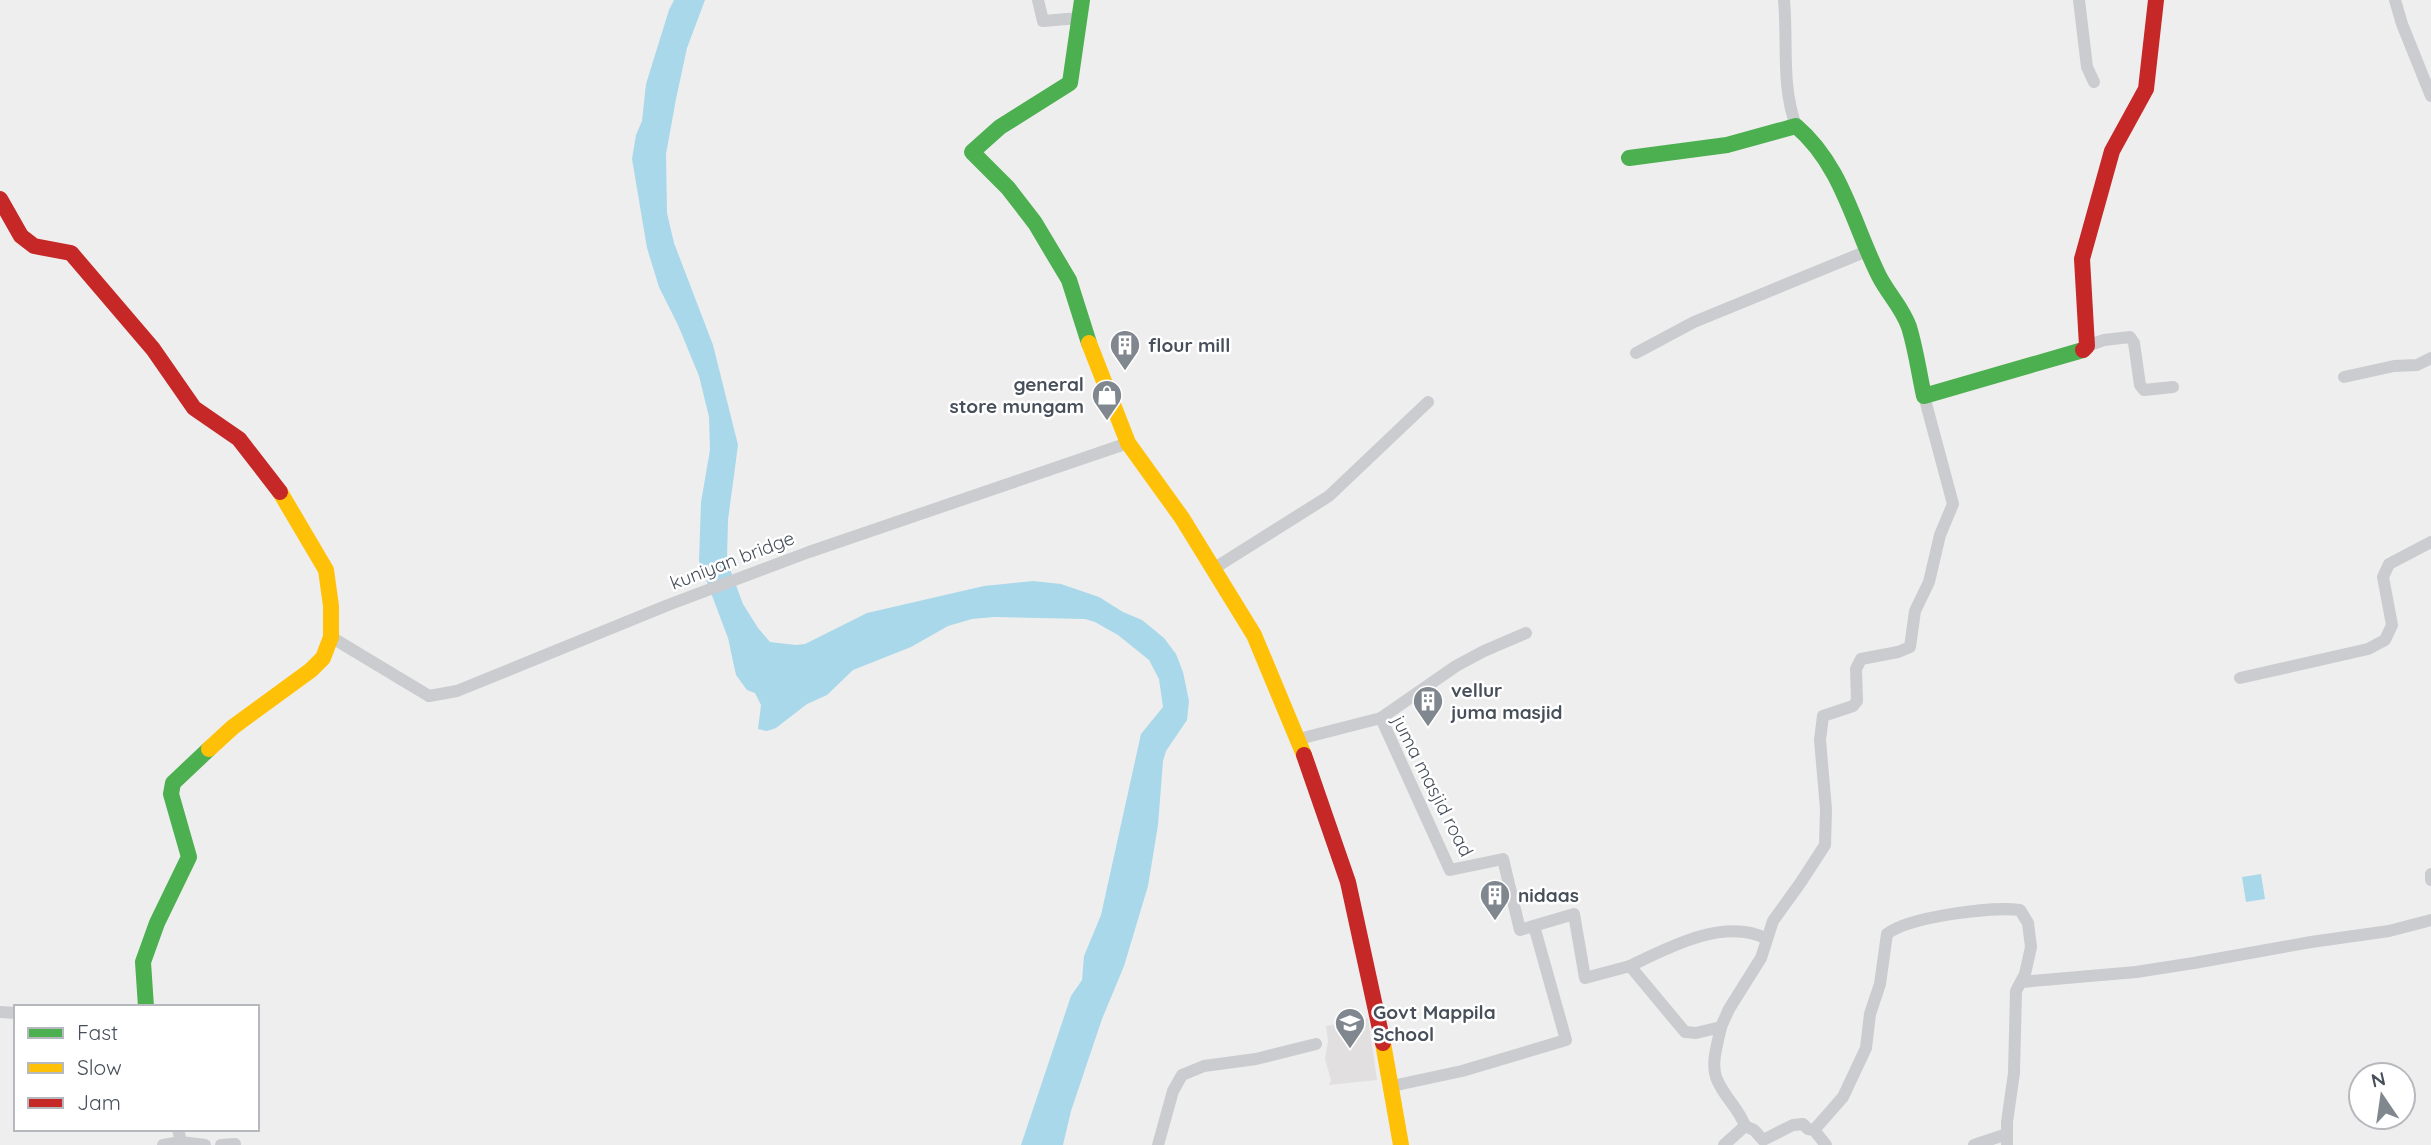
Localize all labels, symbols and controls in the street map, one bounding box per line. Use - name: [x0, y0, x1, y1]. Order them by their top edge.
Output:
- building icon: flour mill: [1108, 328, 1142, 372]
- place label: flour mill: [1148, 333, 1230, 357]
- place label: general store mungam: [949, 372, 1084, 418]
- shop icon: general store mungam: [1090, 378, 1124, 422]
- street label: kuniyan bridge: [667, 525, 797, 595]
- place label: vellur juma masjid: [1450, 678, 1562, 724]
- building icon: vellur juma masjid: [1411, 684, 1445, 728]
- street label: juma masjid road: [1387, 711, 1479, 861]
- building icon: nidaas: [1478, 878, 1512, 922]
- place label: nidaas: [1518, 883, 1579, 907]
- place label: Govt Mappila School: [1373, 1000, 1496, 1046]
- legend: [14, 1005, 259, 1131]
- school or university icon: Govt Mappila School: [1333, 1006, 1367, 1050]
- text: Fast: [77, 1019, 118, 1045]
- text: Slow: [77, 1054, 122, 1080]
- north arrow: [2347, 1061, 2417, 1131]
- text: N: [2369, 1066, 2388, 1093]
- text: Jam: [77, 1089, 121, 1115]

